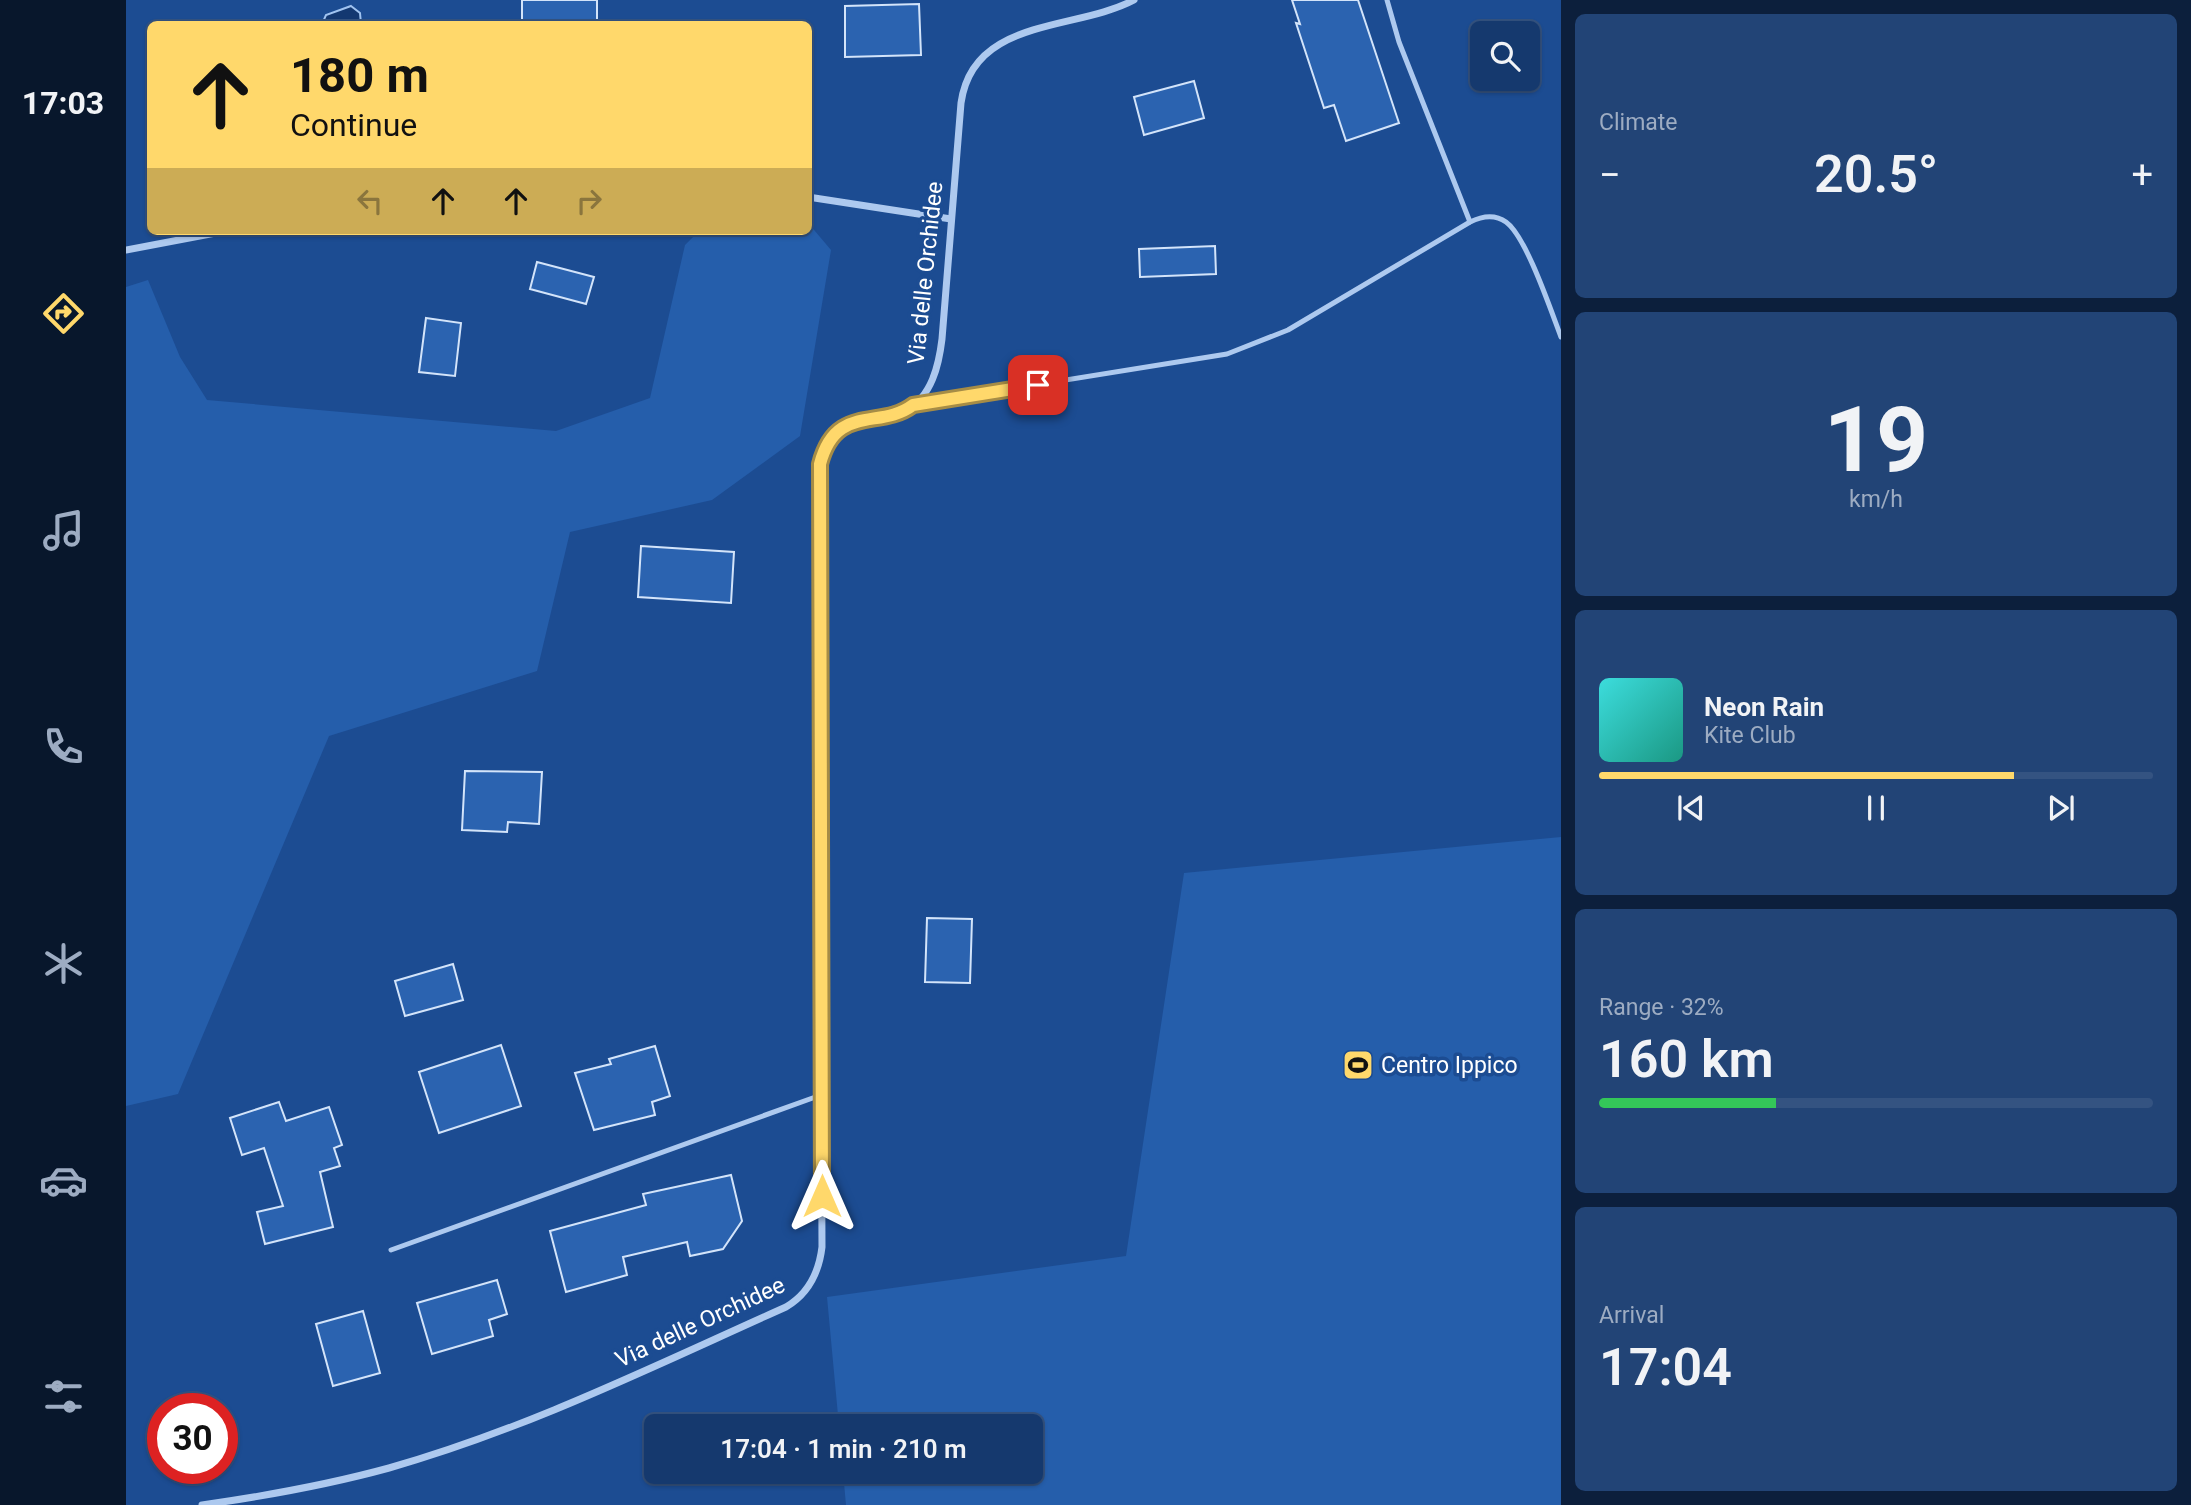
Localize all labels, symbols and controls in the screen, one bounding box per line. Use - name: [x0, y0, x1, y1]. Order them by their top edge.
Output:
- map controls: [1470, 21, 1540, 91]
- button: search: [1470, 21, 1540, 91]
- text: 180 m: [290, 47, 429, 104]
- icon: ahead: [175, 49, 266, 140]
- text: 17:03: [22, 84, 104, 122]
- text: Continue: [290, 106, 417, 144]
- text: Climate: [1599, 109, 1678, 136]
- text: 20.5°: [1814, 144, 1938, 205]
- text: −: [1599, 153, 1621, 197]
- text: +: [2131, 153, 2153, 197]
- street label: Via delle Orchidee: [902, 180, 949, 366]
- icon: left: [351, 182, 389, 220]
- icon: ahead: [424, 182, 462, 220]
- icon: ahead: [497, 182, 535, 220]
- icon: right: [570, 182, 608, 220]
- icon: directions: [39, 289, 88, 338]
- pin: [1008, 355, 1068, 415]
- icon: arrive: [1019, 366, 1057, 404]
- text: 19: [1824, 387, 1928, 493]
- text: km/h: [1849, 486, 1903, 513]
- icon: music: [39, 506, 88, 555]
- text: Neon Rain: [1704, 692, 1824, 722]
- icon: phone: [39, 722, 88, 771]
- text: Kite Club: [1704, 722, 1796, 749]
- icon: previous: [1672, 789, 1710, 827]
- icon: pause: [1857, 789, 1895, 827]
- icon: next: [2042, 789, 2080, 827]
- icon: climate: [39, 939, 88, 988]
- text: Range · 32%: [1599, 994, 1724, 1021]
- text: 160 km: [1599, 1029, 1774, 1090]
- sports icon: Centro Ippico: [1341, 1048, 1375, 1082]
- place label: Centro Ippico: [1381, 1052, 1518, 1079]
- icon: car: [39, 1156, 88, 1205]
- position arrow: [785, 1159, 859, 1233]
- street label: Via delle Orchidee: [611, 1271, 789, 1374]
- text: Arrival: [1599, 1302, 1664, 1329]
- text: 17:04: [1599, 1337, 1732, 1398]
- icon: filters: [39, 1372, 88, 1421]
- speed limit sign: 30: [147, 1393, 238, 1484]
- text: 17:04 · 1 min · 210 m: [720, 1434, 967, 1464]

